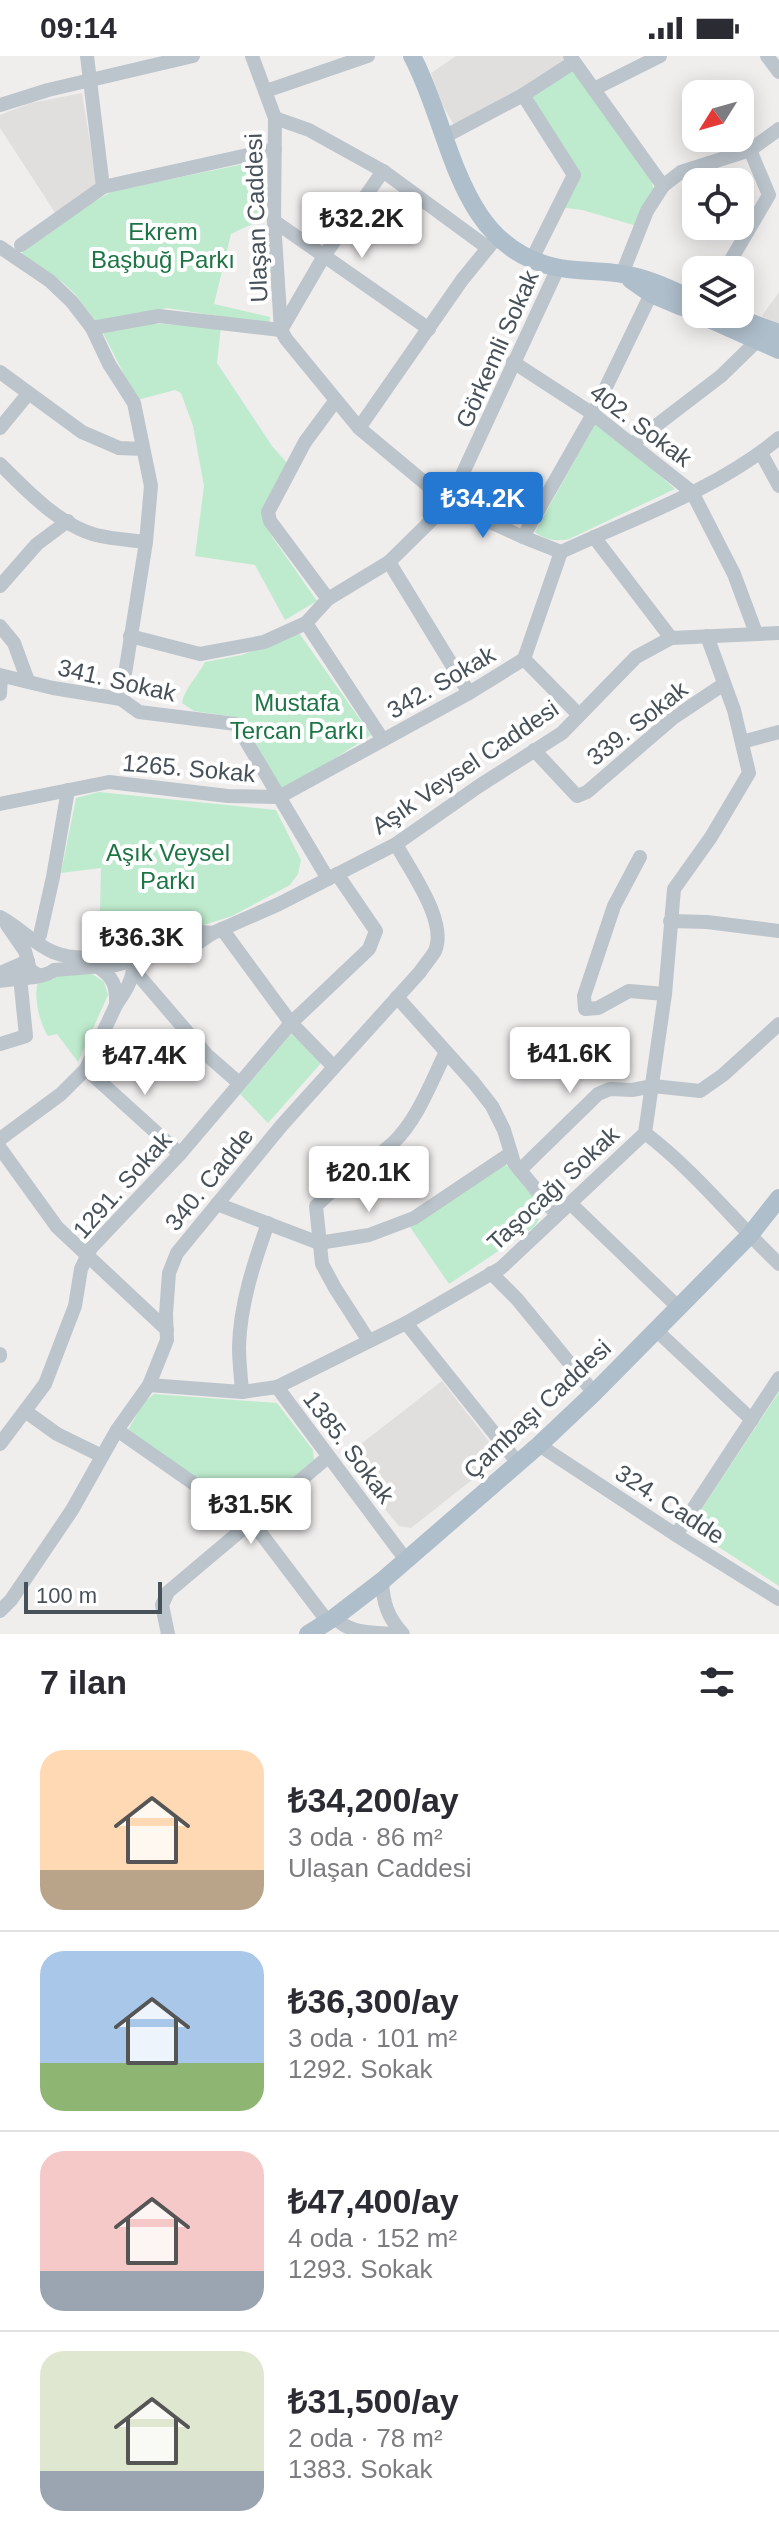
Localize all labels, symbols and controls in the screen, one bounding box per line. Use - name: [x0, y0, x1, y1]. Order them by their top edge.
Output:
- text: 09:14: [40, 11, 117, 44]
- north arrow: [682, 80, 754, 152]
- map controls: [682, 80, 754, 328]
- street label: Ulaşan Caddesi: [240, 133, 272, 303]
- button: locate: [682, 168, 754, 240]
- pin: ₺32.2K: [297, 192, 427, 260]
- text: ₺32.2K: [320, 203, 404, 233]
- park label: Ekrem Başbuğ Parkı: [91, 218, 235, 273]
- button: layers: [682, 256, 754, 328]
- street label: Görkemli Sokak: [450, 265, 544, 432]
- street label: 402. Sokak: [585, 378, 698, 473]
- pin: ₺34.2K: [418, 472, 548, 540]
- text: ₺34.2K: [441, 483, 525, 513]
- street label: 342. Sokak: [382, 640, 501, 724]
- street label: 341. Sokak: [55, 653, 180, 707]
- street label: 339. Sokak: [581, 675, 693, 771]
- park label: Mustafa Tercan Parkı: [230, 689, 364, 744]
- street label: Aşık Veysel Caddesi: [367, 695, 563, 839]
- street label: 1265. Sokak: [121, 749, 258, 787]
- park label: Aşık Veysel Parkı: [106, 839, 230, 894]
- pin: ₺36.3K: [77, 911, 207, 979]
- text: ₺36.3K: [100, 922, 184, 952]
- pin: ₺41.6K: [505, 1027, 635, 1095]
- pin: ₺47.4K: [80, 1029, 210, 1097]
- text: ₺41.6K: [528, 1038, 612, 1068]
- text: ₺47.4K: [103, 1040, 187, 1070]
- street label: Taşocağı Sokak: [482, 1120, 625, 1256]
- street label: 340. Cadde: [159, 1122, 259, 1236]
- street label: 1291. Sokak: [67, 1126, 177, 1244]
- pin: ₺20.1K: [304, 1146, 434, 1214]
- text: ₺20.1K: [327, 1157, 411, 1187]
- street label: Çambaşı Caddesi: [458, 1334, 616, 1484]
- street label: 1385. Sokak: [298, 1386, 401, 1509]
- street label: 324. Cadde: [611, 1459, 729, 1549]
- pin: ₺31.5K: [186, 1478, 316, 1546]
- text: ₺31.5K: [209, 1489, 293, 1519]
- scale bar: [24, 1578, 162, 1614]
- text: 100 m: [36, 1583, 97, 1608]
- icon: filters: [695, 1660, 739, 1704]
- text: 7 ilan: [40, 1663, 127, 1701]
- text: ₺34,200/ay: [288, 1781, 459, 1819]
- icon: home: [104, 1782, 200, 1878]
- text: 3 oda · 86 m²: [288, 1822, 443, 1852]
- text: Ulaşan Caddesi: [288, 1853, 472, 1883]
- text: ₺36,300/ay: [288, 1982, 459, 2020]
- icon: home: [104, 1983, 200, 2079]
- text: 3 oda · 101 m²: [288, 2023, 457, 2053]
- text: 1292. Sokak: [288, 2054, 433, 2084]
- text: ₺47,400/ay: [288, 2182, 459, 2220]
- icon: home: [104, 2183, 200, 2279]
- text: 4 oda · 152 m²: [288, 2223, 457, 2253]
- text: 1293. Sokak: [288, 2254, 433, 2284]
- text: ₺31,500/ay: [288, 2382, 459, 2420]
- icon: home: [104, 2383, 200, 2479]
- text: 2 oda · 78 m²: [288, 2423, 443, 2453]
- text: 1383. Sokak: [288, 2454, 433, 2484]

